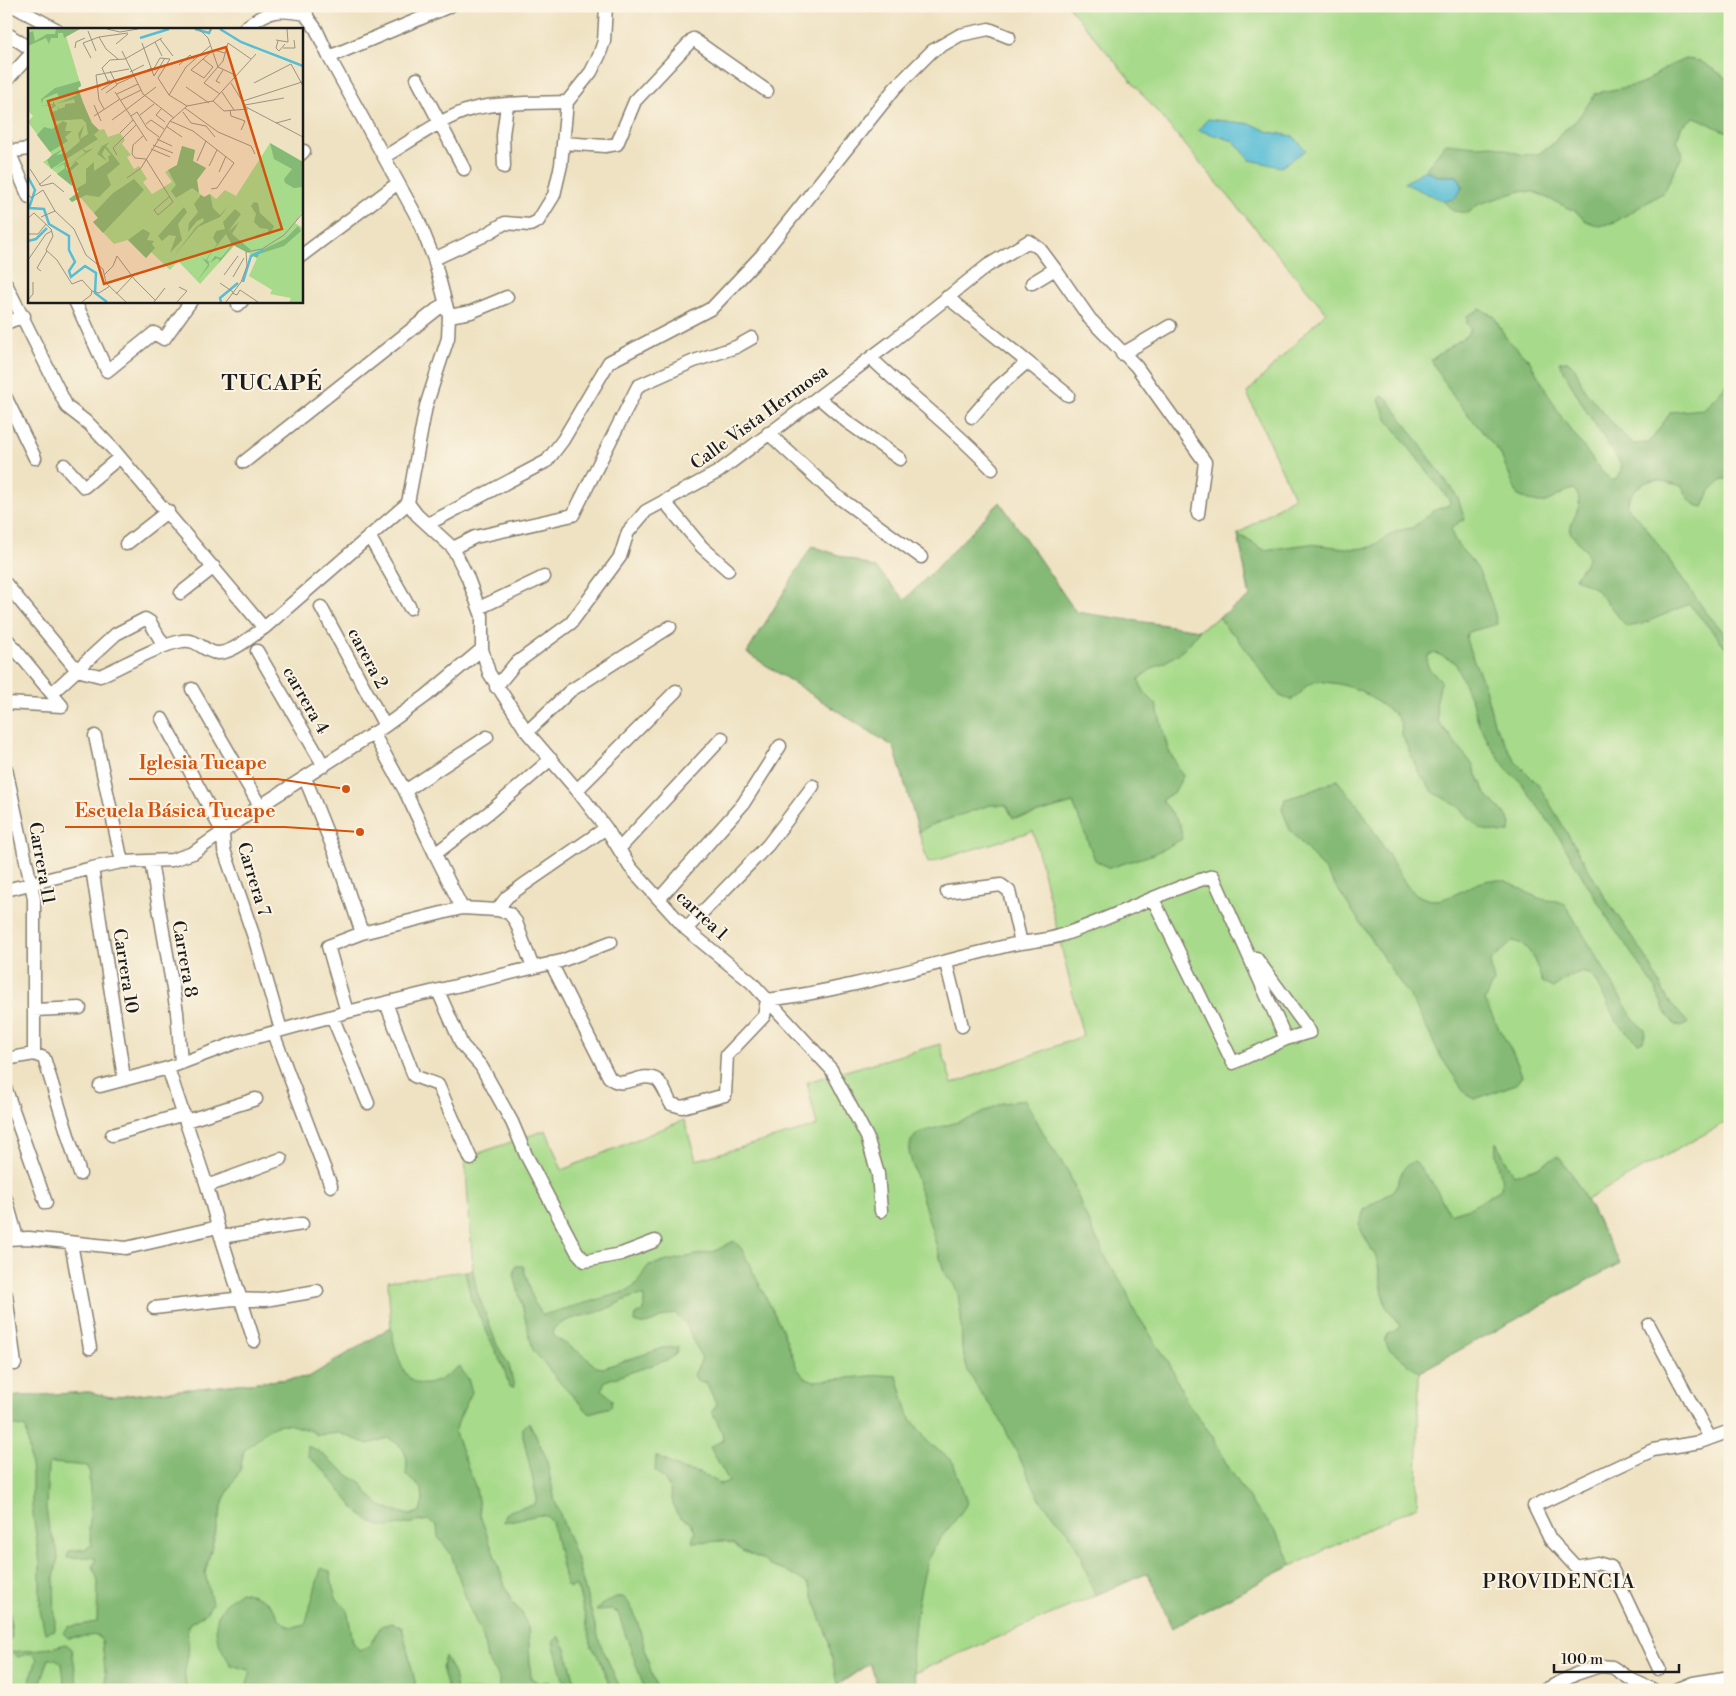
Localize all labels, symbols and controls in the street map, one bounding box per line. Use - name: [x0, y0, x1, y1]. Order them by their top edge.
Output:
- inset map: [28, 28, 302, 302]
- street label: Calle Vista Hermosa: [686, 359, 833, 475]
- district label: TUCAPÉ: [221, 368, 323, 397]
- street label: carera 2: [342, 624, 393, 693]
- street label: carrera 4: [277, 662, 334, 738]
- callout: Iglesia Tucape: [129, 745, 277, 779]
- text: Iglesia Tucape: [139, 751, 267, 775]
- callout: Escuela Básica Tucape: [65, 793, 285, 827]
- text: Escuela Básica Tucape: [75, 799, 275, 823]
- street label: Carrera 11: [23, 820, 60, 906]
- street label: Carrera 7: [231, 839, 276, 919]
- street label: carrea 1: [671, 885, 733, 946]
- street label: Carrera 8: [166, 919, 203, 999]
- street label: Carrera 10: [107, 927, 144, 1015]
- district label: PROVIDENCIA: [1482, 1570, 1636, 1595]
- scale bar: [1554, 1641, 1678, 1673]
- text: 100 m: [1561, 1650, 1603, 1669]

